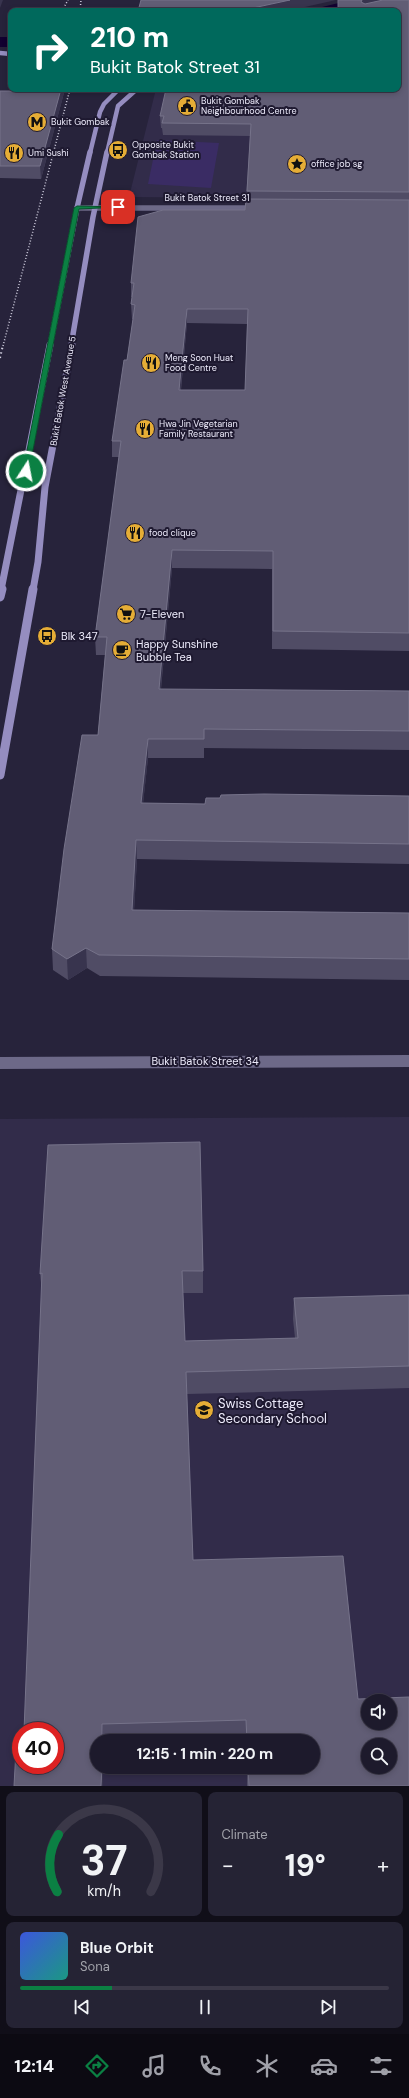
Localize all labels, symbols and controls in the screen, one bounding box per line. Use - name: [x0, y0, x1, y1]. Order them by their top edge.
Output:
- text: 210 m: [90, 19, 169, 56]
- icon: right: [24, 24, 76, 76]
- text: Bukit Batok Street 31: [90, 55, 260, 79]
- public building icon: Bukit Gombak Neighbourhood Centre: [176, 95, 198, 117]
- place label: Bukit Gombak Neighbourhood Centre: [201, 95, 297, 117]
- metro station icon: Bukit Gombak: [26, 111, 48, 133]
- place label: Bukit Gombak: [51, 116, 110, 128]
- bus stop icon: Opposite Bukit Gombak Station: [107, 139, 129, 161]
- place label: Opposite Bukit Gombak Station: [132, 139, 199, 161]
- restaurant icon: Umi Sushi: [3, 142, 25, 164]
- place label: Umi Sushi: [28, 147, 69, 159]
- place icon: office job sg: [286, 153, 308, 175]
- place label: office job sg: [311, 158, 362, 170]
- pin: [101, 190, 135, 224]
- street label: Bukit Batok Street 31: [165, 192, 250, 204]
- icon: arrive: [107, 196, 129, 218]
- street label: Bukit Batok West Avenue 5: [47, 335, 79, 447]
- restaurant icon: Meng Soon Huat Food Centre: [140, 352, 162, 374]
- place label: Meng Soon Huat Food Centre: [165, 352, 234, 374]
- restaurant icon: Hwa Jin Vegetarian Family Restaurant: [134, 418, 156, 440]
- place label: Hwa Jin Vegetarian Family Restaurant: [159, 418, 238, 440]
- position arrow: [5, 450, 47, 492]
- restaurant icon: food clique: [124, 522, 146, 544]
- place label: food clique: [149, 527, 196, 539]
- supermarket icon: 7-Eleven: [115, 603, 137, 625]
- place label: 7-Eleven: [140, 607, 184, 621]
- bus stop icon: Blk 347: [36, 625, 58, 647]
- place label: Blk 347: [61, 629, 98, 643]
- place label: Happy Sunshine Bubble Tea: [136, 637, 218, 664]
- cafe icon: Happy Sunshine Bubble Tea: [111, 639, 133, 661]
- street label: Bukit Batok Street 34: [151, 1054, 259, 1068]
- place label: Swiss Cottage Secondary School: [218, 1395, 327, 1427]
- school or university icon: Swiss Cottage Secondary School: [193, 1399, 215, 1421]
- map controls: [361, 1694, 397, 1774]
- button: sound: [361, 1694, 397, 1730]
- speed limit sign: 40: [12, 1722, 64, 1774]
- button: search: [361, 1738, 397, 1774]
- text: 12:15 · 1 min · 220 m: [137, 1744, 273, 1764]
- text: Climate: [222, 1826, 268, 1843]
- text: 37: [80, 1834, 127, 1888]
- text: 19°: [285, 1846, 326, 1885]
- text: −: [222, 1851, 234, 1880]
- text: +: [377, 1851, 389, 1880]
- text: km/h: [87, 1882, 121, 1900]
- text: Blue Orbit: [80, 1938, 154, 1958]
- text: Sona: [80, 1958, 110, 1975]
- icon: previous: [71, 1996, 93, 2018]
- icon: pause: [194, 1996, 216, 2018]
- icon: next: [317, 1996, 339, 2018]
- icon: directions: [83, 2052, 111, 2080]
- icon: music: [140, 2052, 168, 2080]
- icon: phone: [196, 2052, 224, 2080]
- icon: climate: [253, 2052, 281, 2080]
- icon: car: [310, 2052, 338, 2080]
- icon: filters: [367, 2052, 395, 2080]
- text: 12:14: [14, 2054, 54, 2078]

